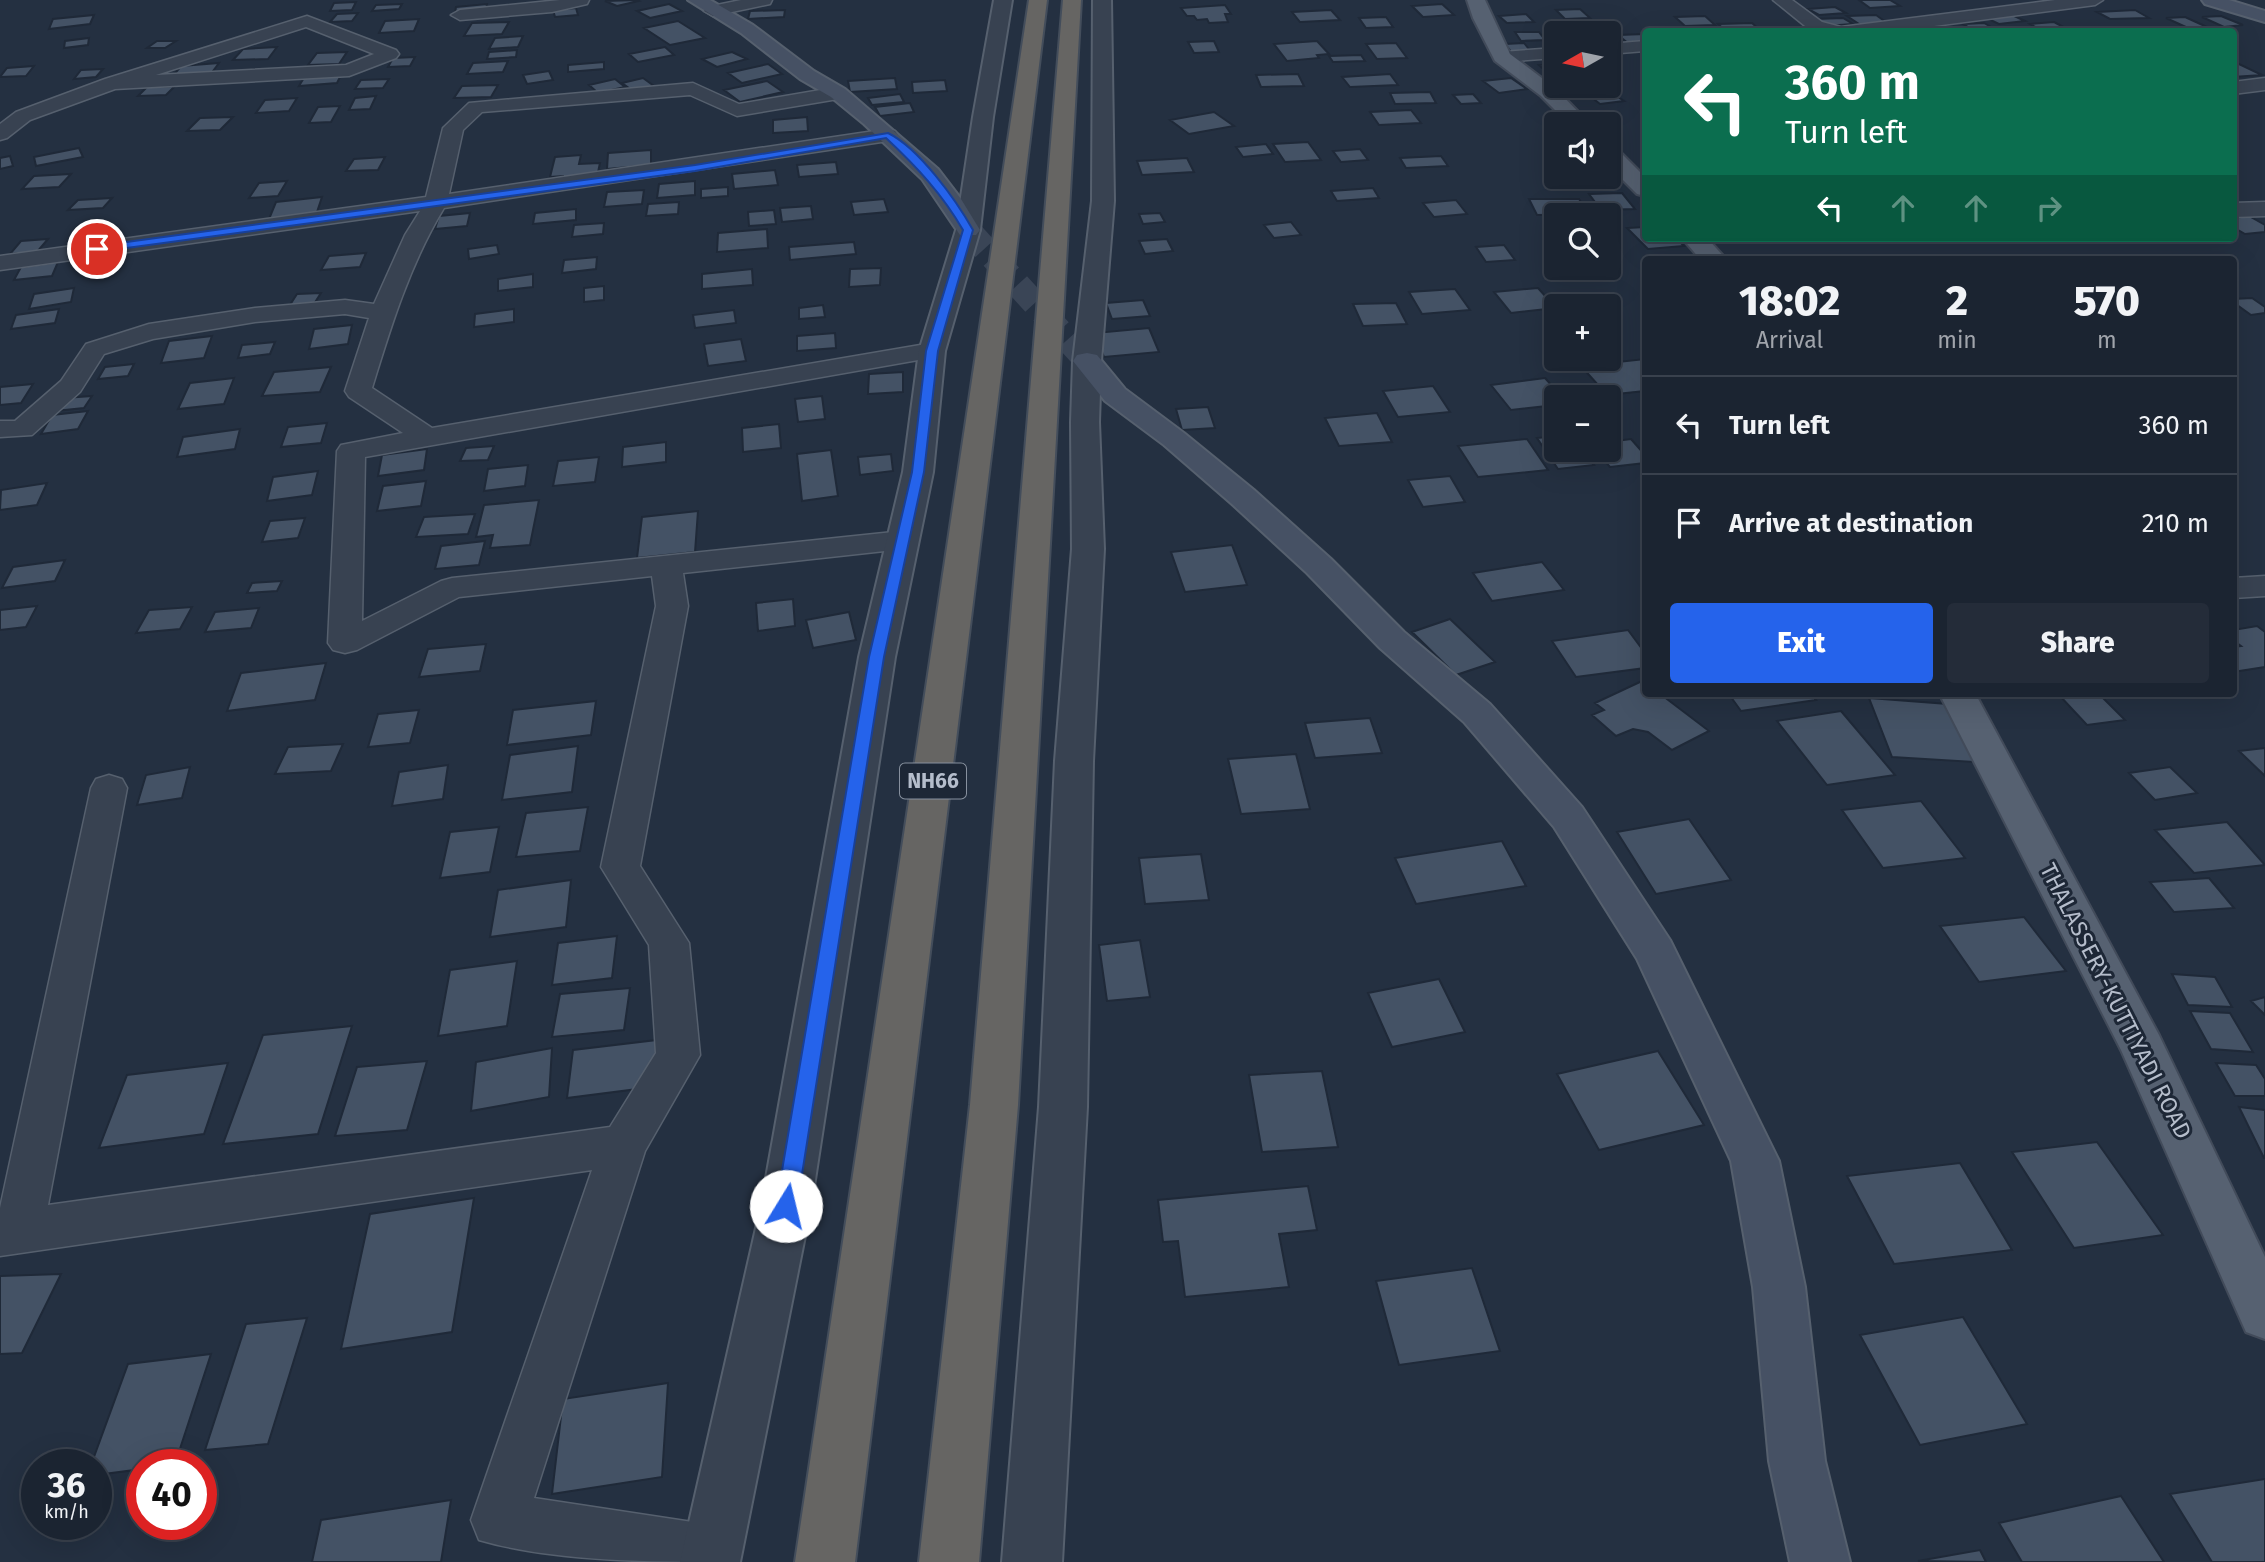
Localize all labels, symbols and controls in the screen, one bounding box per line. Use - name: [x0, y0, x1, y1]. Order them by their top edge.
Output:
- north arrow: [1544, 21, 1620, 98]
- map controls: [1544, 21, 1621, 462]
- text: 360 m: [1785, 53, 1920, 112]
- icon: left: [1670, 56, 1761, 147]
- button: sound: [1544, 112, 1621, 189]
- text: Turn left: [1785, 113, 1907, 151]
- icon: left: [1811, 189, 1849, 227]
- icon: ahead: [1884, 189, 1922, 227]
- icon: ahead: [1957, 189, 1995, 227]
- icon: right: [2030, 189, 2068, 227]
- button: search: [1544, 203, 1621, 280]
- pin: [67, 219, 127, 279]
- icon: arrive: [78, 230, 116, 268]
- text: 18:02: [1739, 276, 1840, 326]
- text: 2: [1946, 276, 1968, 326]
- text: 570: [2074, 276, 2140, 326]
- button: +: [1544, 294, 1621, 371]
- text: Arrival: [1756, 326, 1823, 354]
- text: min: [1937, 326, 1977, 354]
- text: m: [2097, 326, 2117, 354]
- button: −: [1544, 385, 1621, 462]
- icon: left: [1670, 406, 1708, 444]
- text: Turn left: [1729, 410, 1830, 441]
- text: 360 m: [2138, 410, 2209, 441]
- icon: arrive: [1670, 504, 1708, 542]
- text: Arrive at destination: [1729, 508, 1973, 539]
- text: 210 m: [2142, 508, 2209, 539]
- button: Exit: [1670, 603, 1933, 683]
- button: Share: [1947, 603, 2209, 683]
- road number: NH66: [900, 764, 966, 798]
- street label: THALASSERY-KUTTIYADI ROAD: [2034, 859, 2198, 1143]
- position arrow: [749, 1169, 823, 1243]
- speed limit sign: 40: [126, 1449, 217, 1540]
- text: 36: [48, 1464, 85, 1506]
- text: km/h: [44, 1501, 89, 1523]

